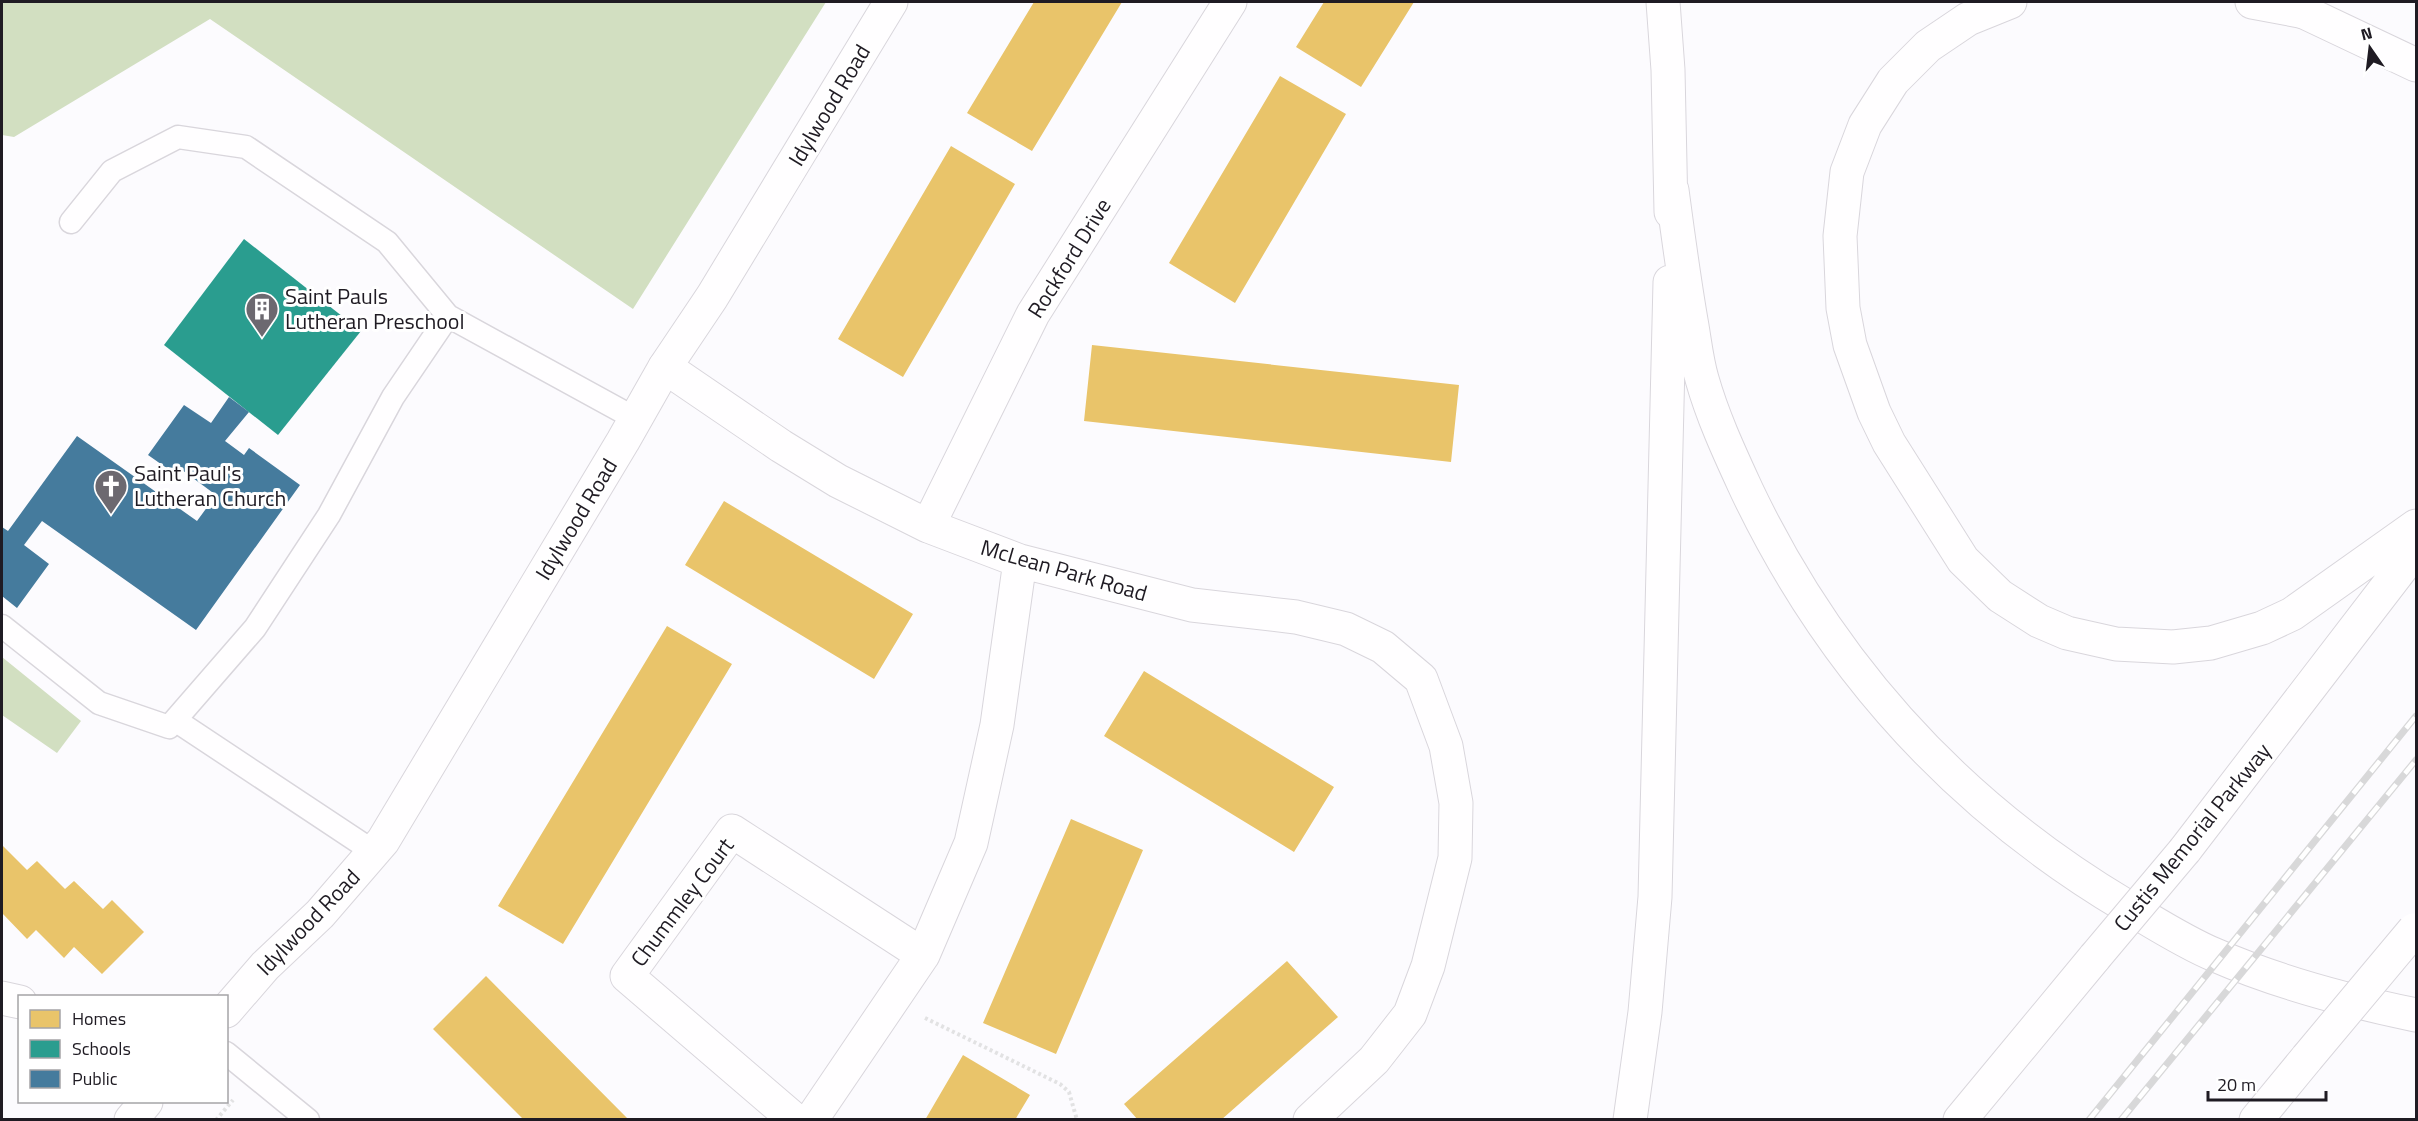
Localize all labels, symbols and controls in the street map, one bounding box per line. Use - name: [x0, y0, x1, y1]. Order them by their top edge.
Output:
- north arrow: [2340, 18, 2400, 78]
- text: N: [2358, 20, 2375, 46]
- street label: Idylwood Road: [779, 38, 879, 172]
- street label: Rockford Drive: [1019, 191, 1119, 325]
- place label: Saint Pauls Lutheran Preschool: [285, 279, 465, 338]
- building icon: Saint Pauls Lutheran Preschool: [244, 291, 280, 338]
- street label: Idylwood Road: [526, 452, 626, 586]
- place label: Saint Paul's Lutheran Church: [134, 456, 286, 515]
- church icon: Saint Paul's Lutheran Church: [93, 468, 129, 515]
- street label: McLean Park Road: [977, 530, 1151, 610]
- street label: Custis Memorial Parkway: [2105, 735, 2279, 939]
- street label: Chummley Court: [622, 830, 742, 974]
- street label: Idylwood Road: [248, 861, 368, 983]
- legend: [18, 995, 228, 1103]
- text: Homes: [72, 1005, 126, 1032]
- text: Schools: [72, 1035, 131, 1062]
- scale bar: [2208, 1064, 2326, 1102]
- text: Public: [72, 1065, 118, 1092]
- text: 20 m: [2217, 1071, 2256, 1098]

